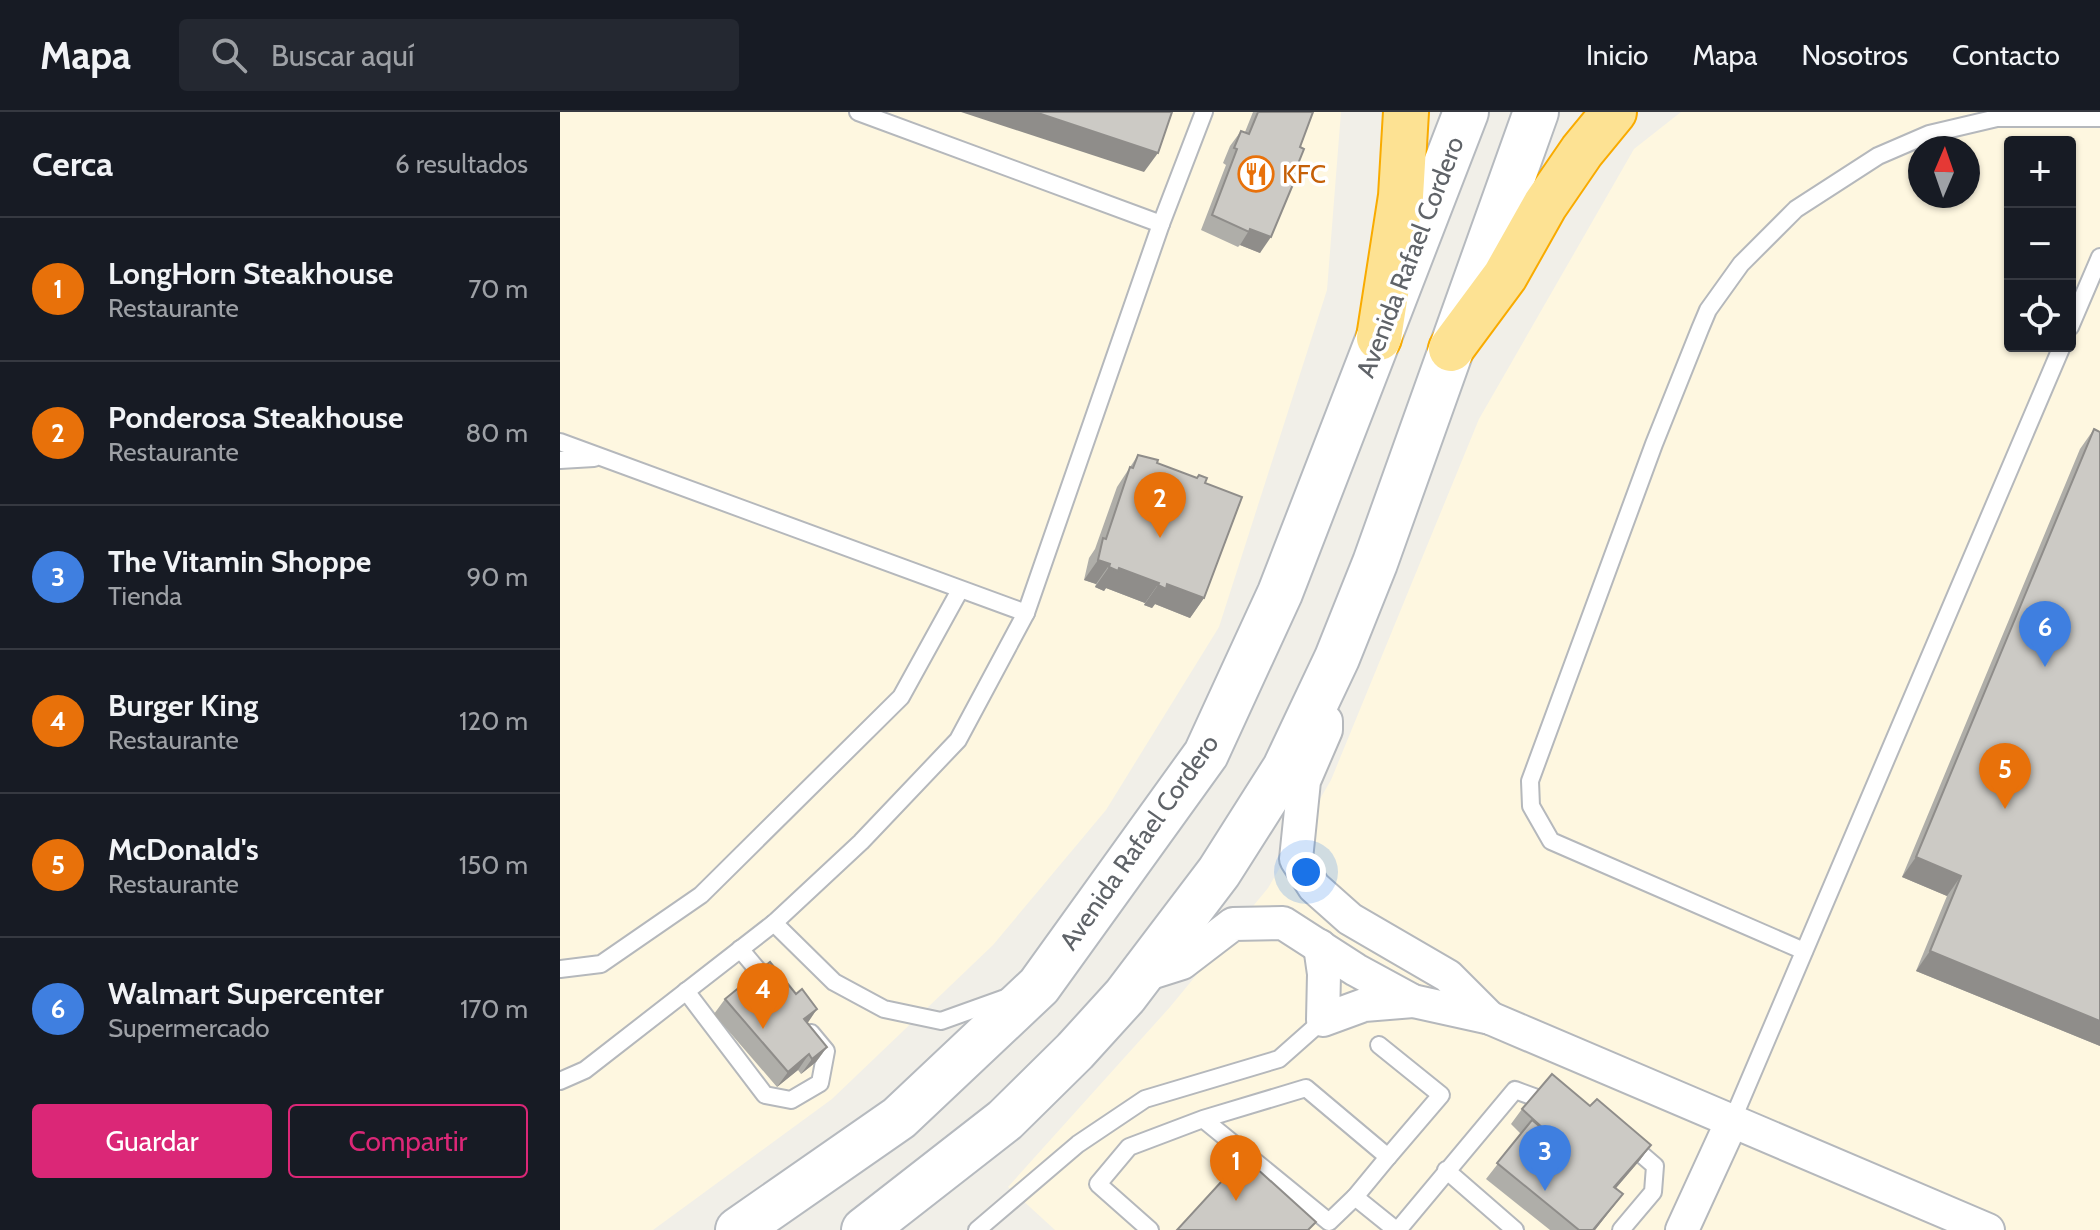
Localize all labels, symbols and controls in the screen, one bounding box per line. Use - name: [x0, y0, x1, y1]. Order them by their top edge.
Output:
- search box: [179, 19, 739, 91]
- text: Mapa: [40, 32, 131, 79]
- icon: search: [207, 33, 251, 77]
- text: Buscar aquí: [271, 37, 414, 74]
- text: Inicio: [1586, 38, 1649, 72]
- text: Mapa: [1693, 38, 1758, 72]
- text: Nosotros: [1802, 38, 1908, 72]
- text: Contacto: [1952, 38, 2060, 72]
- street label: Avenida Rafael Cordero: [1349, 132, 1471, 382]
- north arrow: [1908, 136, 1980, 208]
- map controls: [2004, 136, 2076, 352]
- button: +: [2004, 136, 2076, 208]
- text: Cerca: [32, 143, 113, 185]
- text: 6 resultados: [395, 148, 528, 180]
- restaurant icon: KFC: [1237, 155, 1275, 193]
- place label: KFC: [1282, 158, 1326, 190]
- button: −: [2004, 208, 2076, 280]
- text: LongHorn Steakhouse: [108, 255, 394, 292]
- text: 1: [53, 273, 63, 305]
- text: 70 m: [468, 273, 528, 305]
- button: locate: [2004, 280, 2076, 352]
- text: Restaurante: [108, 292, 239, 324]
- text: Ponderosa Steakhouse: [108, 399, 404, 436]
- text: 2: [51, 417, 65, 449]
- text: 80 m: [465, 417, 528, 449]
- text: Restaurante: [108, 436, 239, 468]
- pin: 2: [1134, 472, 1186, 538]
- text: The Vitamin Shoppe: [108, 543, 371, 580]
- text: 3: [51, 561, 65, 593]
- text: 90 m: [466, 561, 528, 593]
- text: Tienda: [108, 580, 182, 612]
- pin: 6: [2019, 601, 2071, 667]
- text: Burger King: [108, 687, 258, 724]
- text: 4: [50, 705, 66, 737]
- text: 120 m: [459, 705, 528, 737]
- text: Restaurante: [108, 724, 239, 756]
- street label: Avenida Rafael Cordero: [1053, 728, 1225, 956]
- pin: 5: [1979, 743, 2031, 809]
- text: McDonald's: [108, 831, 259, 868]
- text: 5: [51, 849, 65, 881]
- text: 150 m: [459, 849, 528, 881]
- your location: [1286, 852, 1326, 892]
- text: Restaurante: [108, 868, 239, 900]
- pin: 4: [737, 963, 789, 1029]
- text: Walmart Supercenter: [108, 975, 384, 1012]
- text: 6: [51, 993, 65, 1025]
- text: 170 m: [460, 993, 528, 1025]
- text: Supermercado: [108, 1012, 270, 1044]
- button: Guardar: [32, 1104, 272, 1178]
- button: Compartir: [288, 1104, 528, 1178]
- pin: 3: [1519, 1125, 1571, 1191]
- pin: 1: [1210, 1135, 1262, 1201]

